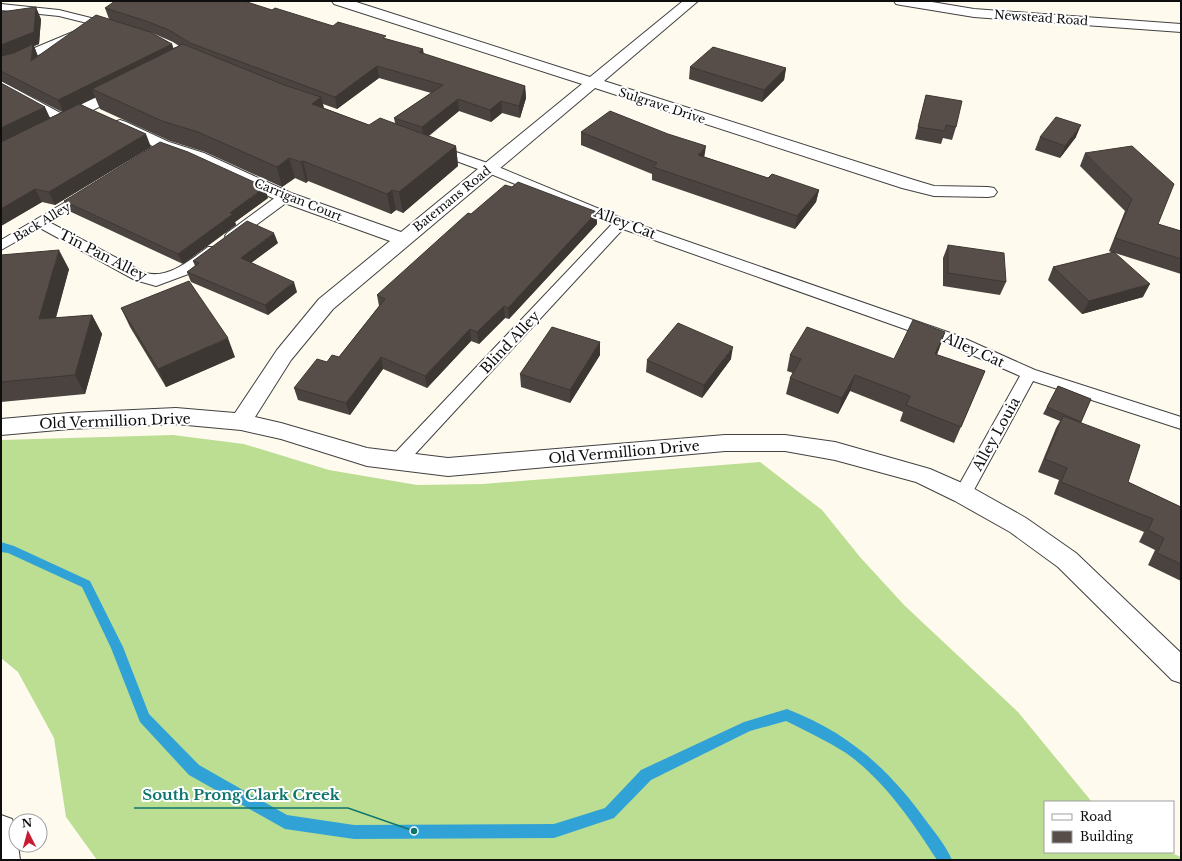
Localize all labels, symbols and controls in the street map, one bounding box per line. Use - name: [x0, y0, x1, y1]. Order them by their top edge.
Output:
- street label: Newstead Road: [993, 7, 1089, 28]
- street label: Sulgrave Drive: [617, 84, 708, 127]
- street label: Batemans Road: [410, 163, 494, 235]
- street label: Carrigan Court: [252, 175, 345, 224]
- street label: Back Alley: [10, 199, 73, 244]
- street label: Alley Cat: [591, 203, 659, 243]
- street label: Tin Pan Alley: [56, 225, 150, 285]
- street label: Blind Alley: [476, 307, 544, 377]
- street label: Alley Cat: [940, 328, 1008, 372]
- street label: Alley Louia: [968, 394, 1024, 475]
- street label: Old Vermillion Drive: [39, 409, 191, 433]
- street label: Old Vermillion Drive: [548, 436, 700, 468]
- callout: South Prong Clark Creek: [134, 781, 348, 808]
- text: South Prong Clark Creek: [142, 785, 341, 804]
- legend: [1044, 801, 1174, 853]
- text: Road: [1080, 809, 1112, 824]
- north arrow: [8, 813, 48, 853]
- text: N: [21, 815, 33, 831]
- text: Building: [1080, 829, 1134, 844]

